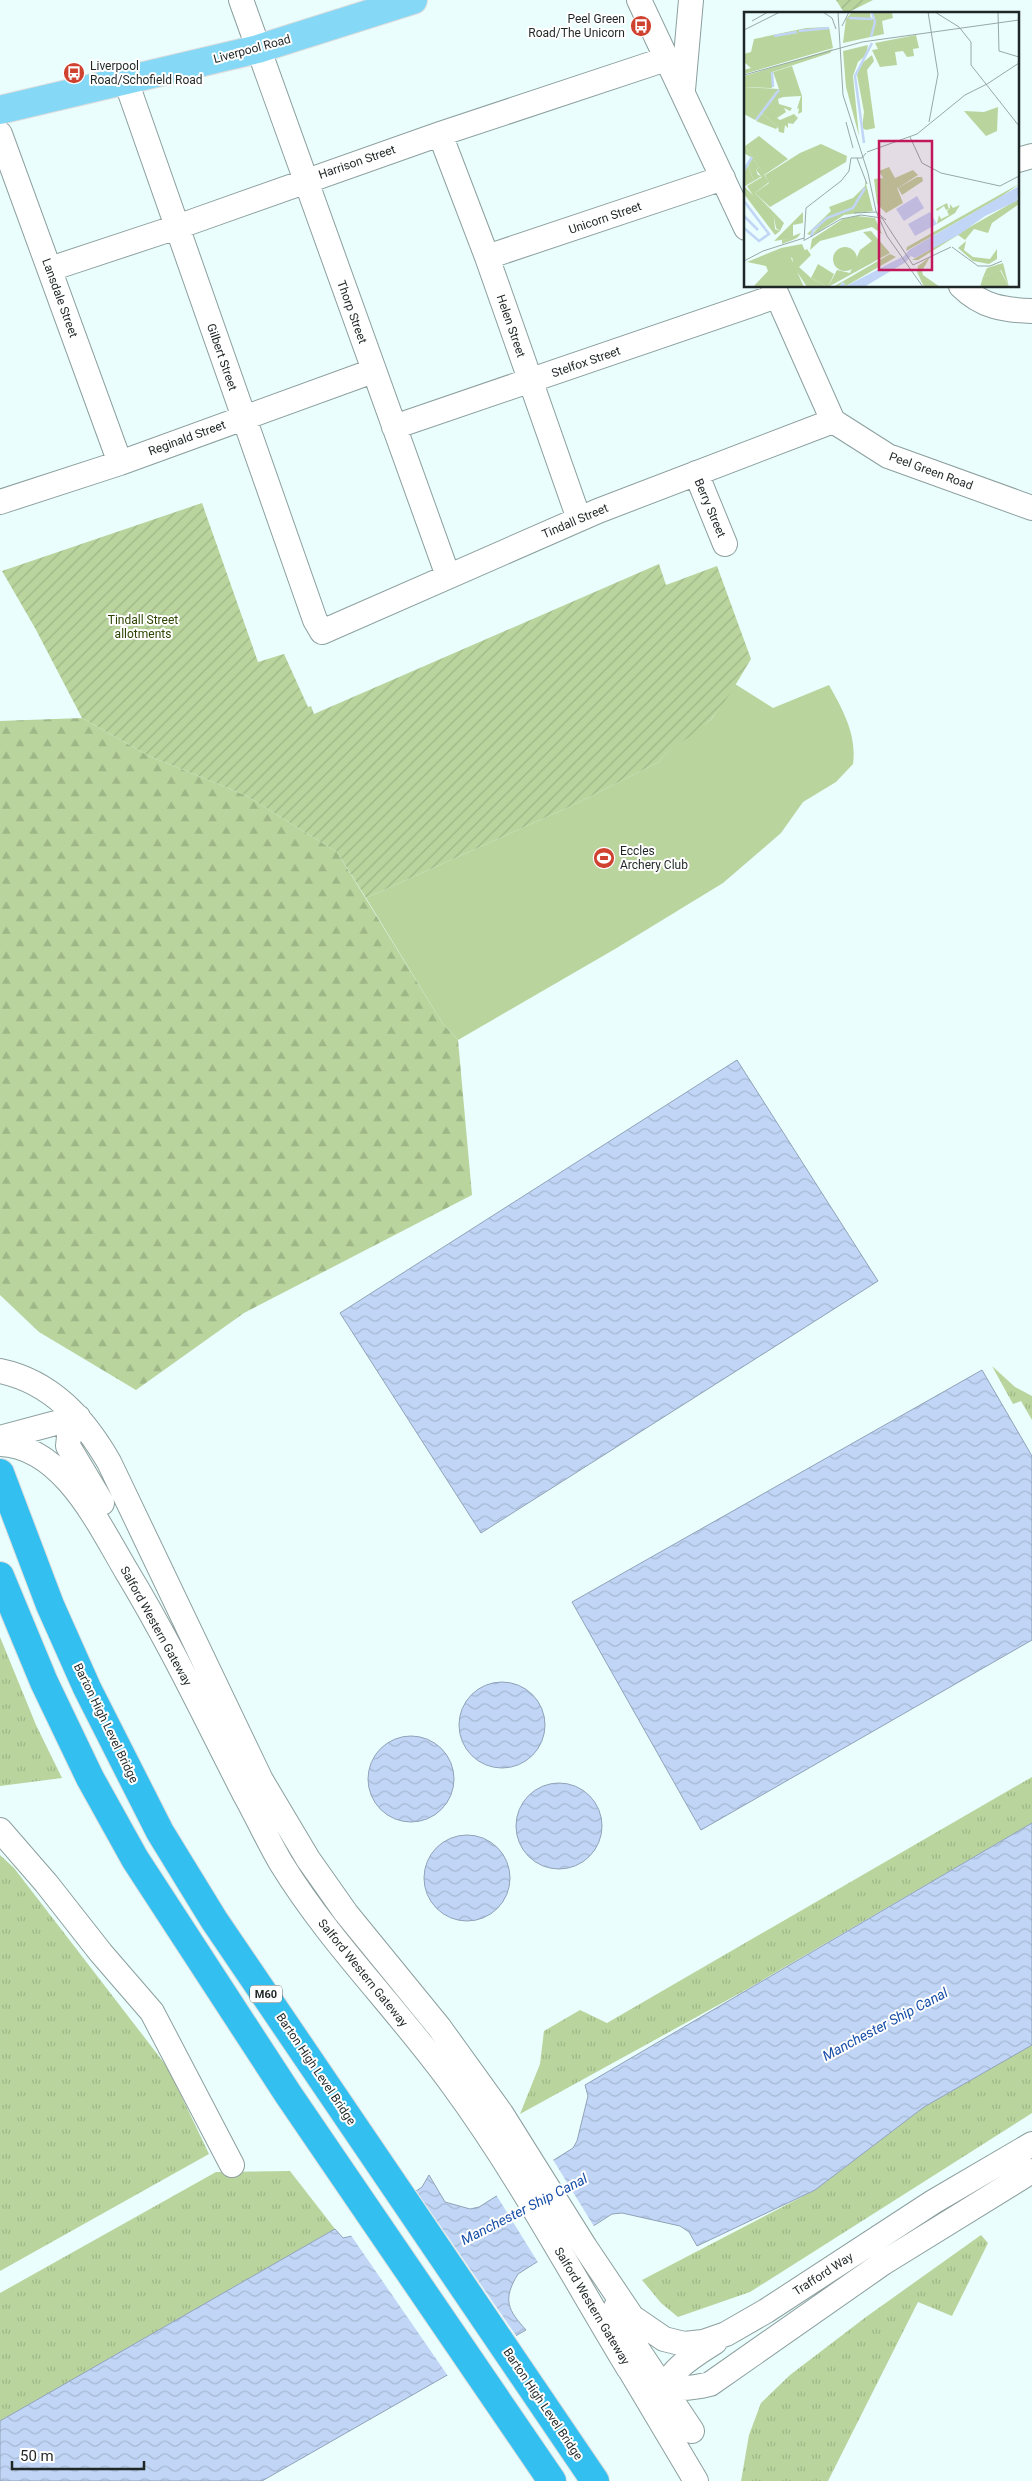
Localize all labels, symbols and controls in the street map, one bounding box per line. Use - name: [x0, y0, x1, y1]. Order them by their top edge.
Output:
- place label: Peel Green Road/The Unicorn: [528, 12, 625, 40]
- inset map: [744, 12, 1020, 288]
- bus stop icon: Peel Green Road/The Unicorn: [629, 14, 653, 38]
- street label: Liverpool Road: [212, 32, 292, 66]
- place label: Liverpool Road/Schofield Road: [90, 59, 203, 87]
- bus stop icon: Liverpool Road/Schofield Road: [62, 61, 86, 85]
- street label: Harrison Street: [317, 142, 397, 182]
- street label: Unicorn Street: [567, 199, 643, 237]
- street label: Lansdale Street: [39, 257, 81, 339]
- street label: Thorp Street: [334, 279, 370, 345]
- street label: Helen Street: [494, 293, 528, 359]
- street label: Gilbert Street: [204, 322, 240, 392]
- street label: Stelfox Street: [550, 344, 622, 380]
- street label: Reginald Street: [147, 418, 227, 458]
- street label: Peel Green Road: [887, 449, 975, 493]
- street label: Berry Street: [691, 477, 729, 540]
- street label: Tindall Street: [540, 501, 610, 541]
- park label: Tindall Street allotments: [108, 613, 178, 641]
- place label: Eccles Archery Club: [620, 844, 688, 872]
- sports icon: Eccles Archery Club: [592, 846, 616, 870]
- street label: Salford Western Gateway: [117, 1564, 195, 1688]
- street label: Barton High Level Bridge: [71, 1661, 141, 1785]
- street label: Salford Western Gateway: [315, 1916, 411, 2030]
- water label: Manchester Ship Canal: [820, 1984, 951, 2064]
- road number: M60: [250, 1986, 282, 2002]
- street label: Barton High Level Bridge: [273, 2011, 359, 2127]
- water label: Manchester Ship Canal: [458, 2170, 590, 2248]
- street label: Salford Western Gateway: [551, 2245, 633, 2367]
- street label: Trafford Way: [790, 2249, 856, 2299]
- street label: Barton High Level Bridge: [500, 2346, 586, 2462]
- scale bar: [12, 2438, 145, 2470]
- text: 50 m: [20, 2447, 54, 2465]

